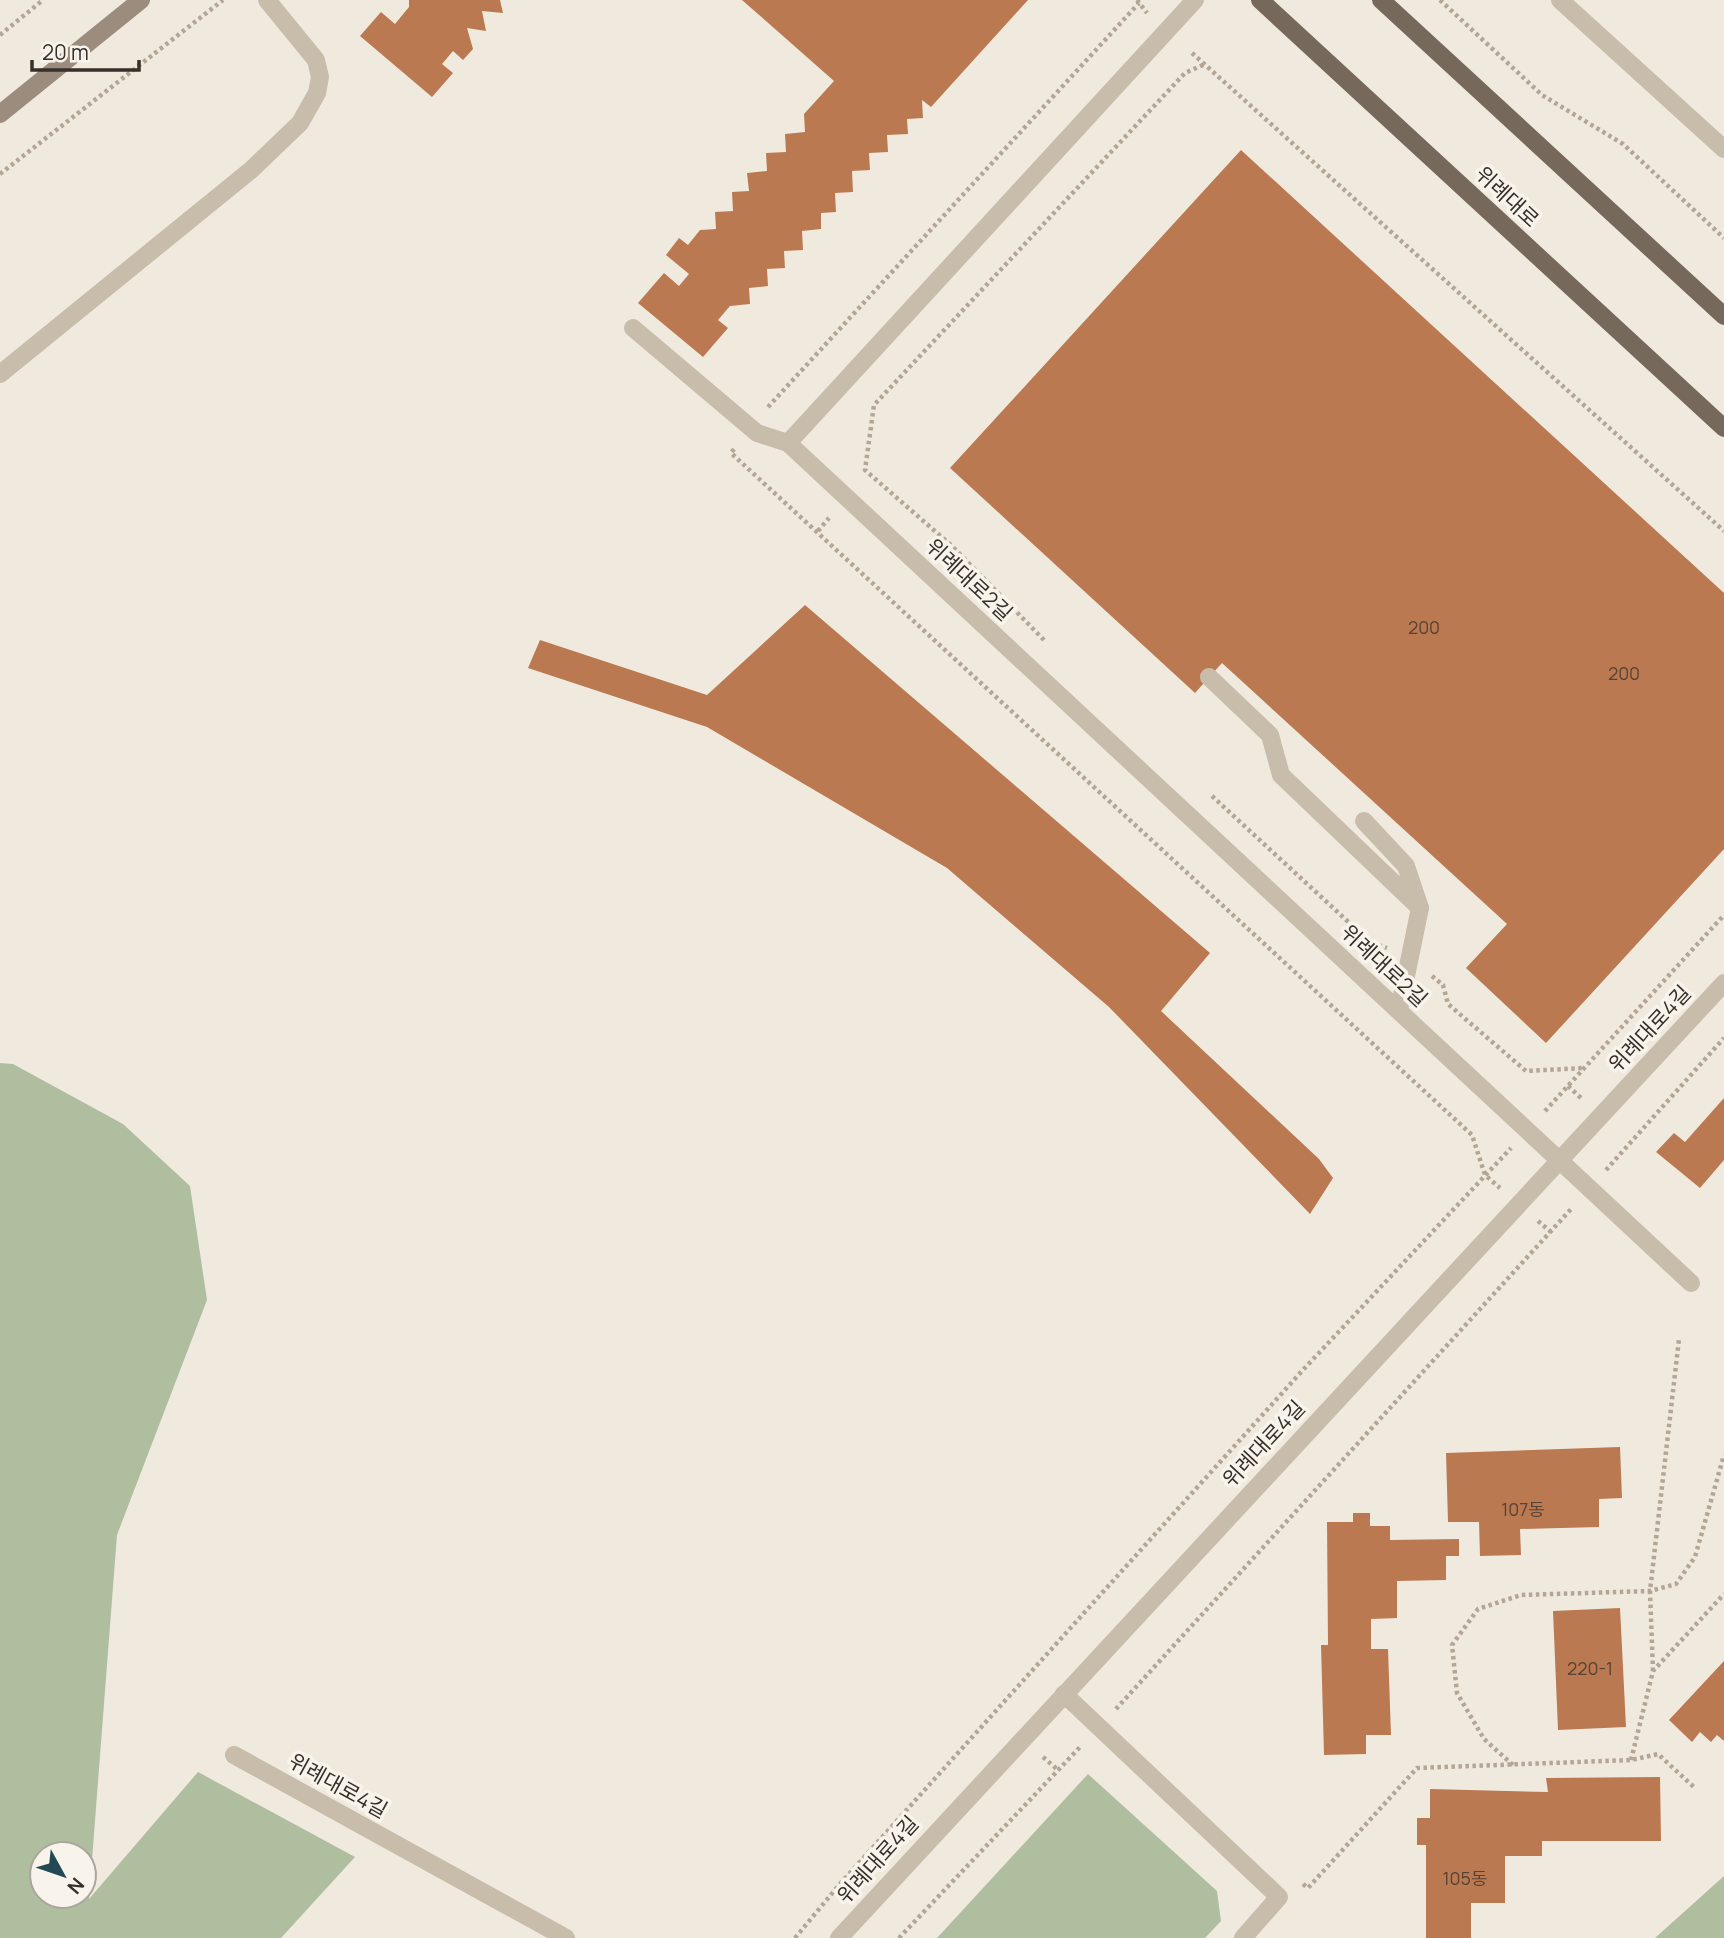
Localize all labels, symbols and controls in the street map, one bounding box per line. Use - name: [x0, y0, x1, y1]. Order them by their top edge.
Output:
- scale bar: [32, 28, 138, 72]
- text: 20 m: [42, 38, 89, 66]
- street label: 위례대로: [1470, 160, 1545, 233]
- street label: 위례대로2길: [920, 532, 1019, 627]
- house number: 200: [1408, 615, 1440, 639]
- house number: 200: [1608, 661, 1640, 685]
- street label: 위례대로2길: [1335, 918, 1434, 1013]
- street label: 위례대로4길: [1602, 979, 1697, 1078]
- street label: 위례대로4길: [1216, 1394, 1311, 1493]
- house number: 107동: [1501, 1497, 1545, 1521]
- house number: 220-1: [1567, 1656, 1613, 1680]
- street label: 위례대로4길: [284, 1746, 393, 1824]
- street label: 위례대로4길: [830, 1809, 924, 1909]
- north arrow: [28, 1840, 98, 1910]
- house number: 105동: [1443, 1866, 1487, 1890]
- text: N: [62, 1872, 90, 1900]

